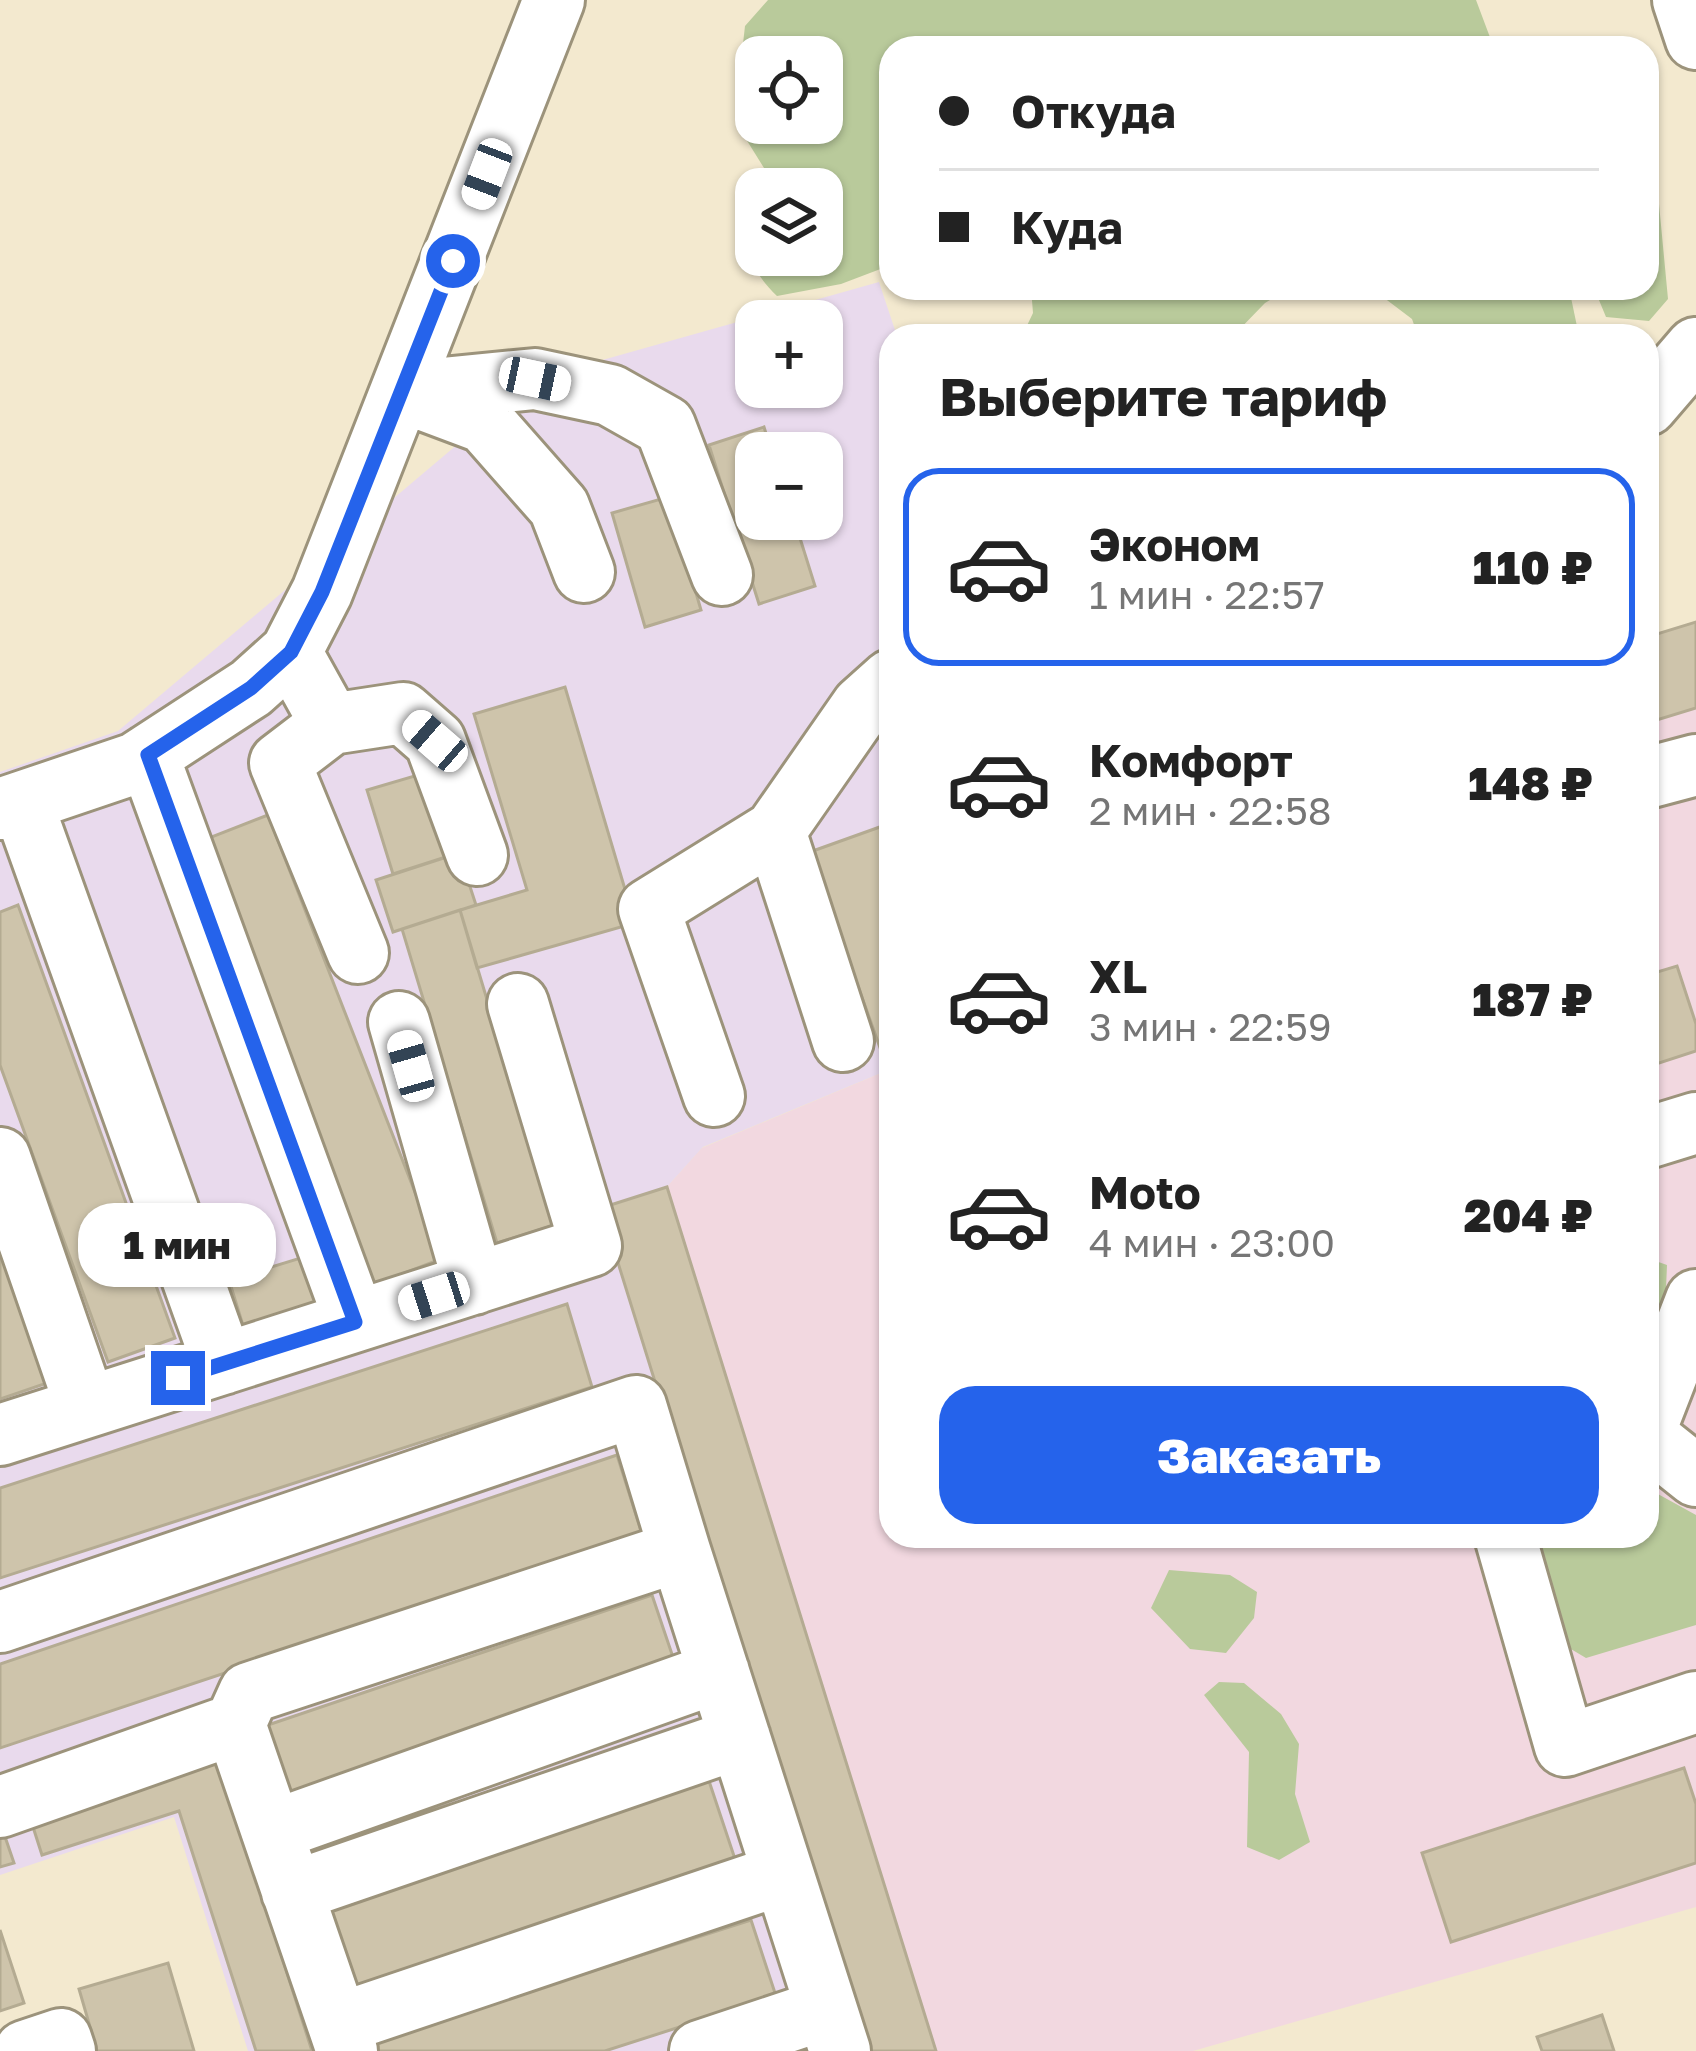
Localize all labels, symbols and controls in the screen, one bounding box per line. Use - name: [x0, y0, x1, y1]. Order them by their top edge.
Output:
- map controls: [735, 36, 843, 540]
- button: locate: [735, 36, 843, 144]
- text: Откуда: [1011, 84, 1176, 138]
- car: [457, 134, 517, 214]
- button: layers: [735, 168, 843, 276]
- text: Куда: [1011, 200, 1123, 254]
- route start: [426, 234, 480, 288]
- button: +: [735, 300, 843, 408]
- car: [496, 354, 574, 404]
- text: Выберите тариф: [939, 363, 1387, 428]
- button: −: [735, 432, 843, 540]
- icon: car: [945, 513, 1053, 621]
- text: Эконом: [1089, 517, 1260, 571]
- text: 110 ₽: [1473, 540, 1593, 594]
- text: 1 мин · 22:57: [1089, 571, 1325, 618]
- car: [396, 704, 474, 778]
- icon: car: [945, 729, 1053, 837]
- text: Комфорт: [1089, 733, 1293, 787]
- text: 148 ₽: [1468, 756, 1593, 810]
- text: 2 мин · 22:58: [1089, 787, 1332, 834]
- icon: car: [945, 945, 1053, 1053]
- text: XL: [1089, 949, 1147, 1003]
- text: 187 ₽: [1472, 972, 1593, 1026]
- text: 3 мин · 22:59: [1089, 1003, 1332, 1050]
- car: [384, 1026, 438, 1106]
- icon: car: [945, 1161, 1053, 1269]
- text: Moto: [1089, 1165, 1201, 1219]
- text: 204 ₽: [1464, 1188, 1593, 1242]
- callout: 1 мин: [79, 1204, 277, 1288]
- text: 4 мин · 23:00: [1089, 1219, 1335, 1266]
- text: 1 мин: [123, 1221, 231, 1268]
- car: [394, 1268, 474, 1324]
- route end: [151, 1351, 205, 1405]
- button: Заказать: [939, 1386, 1599, 1524]

